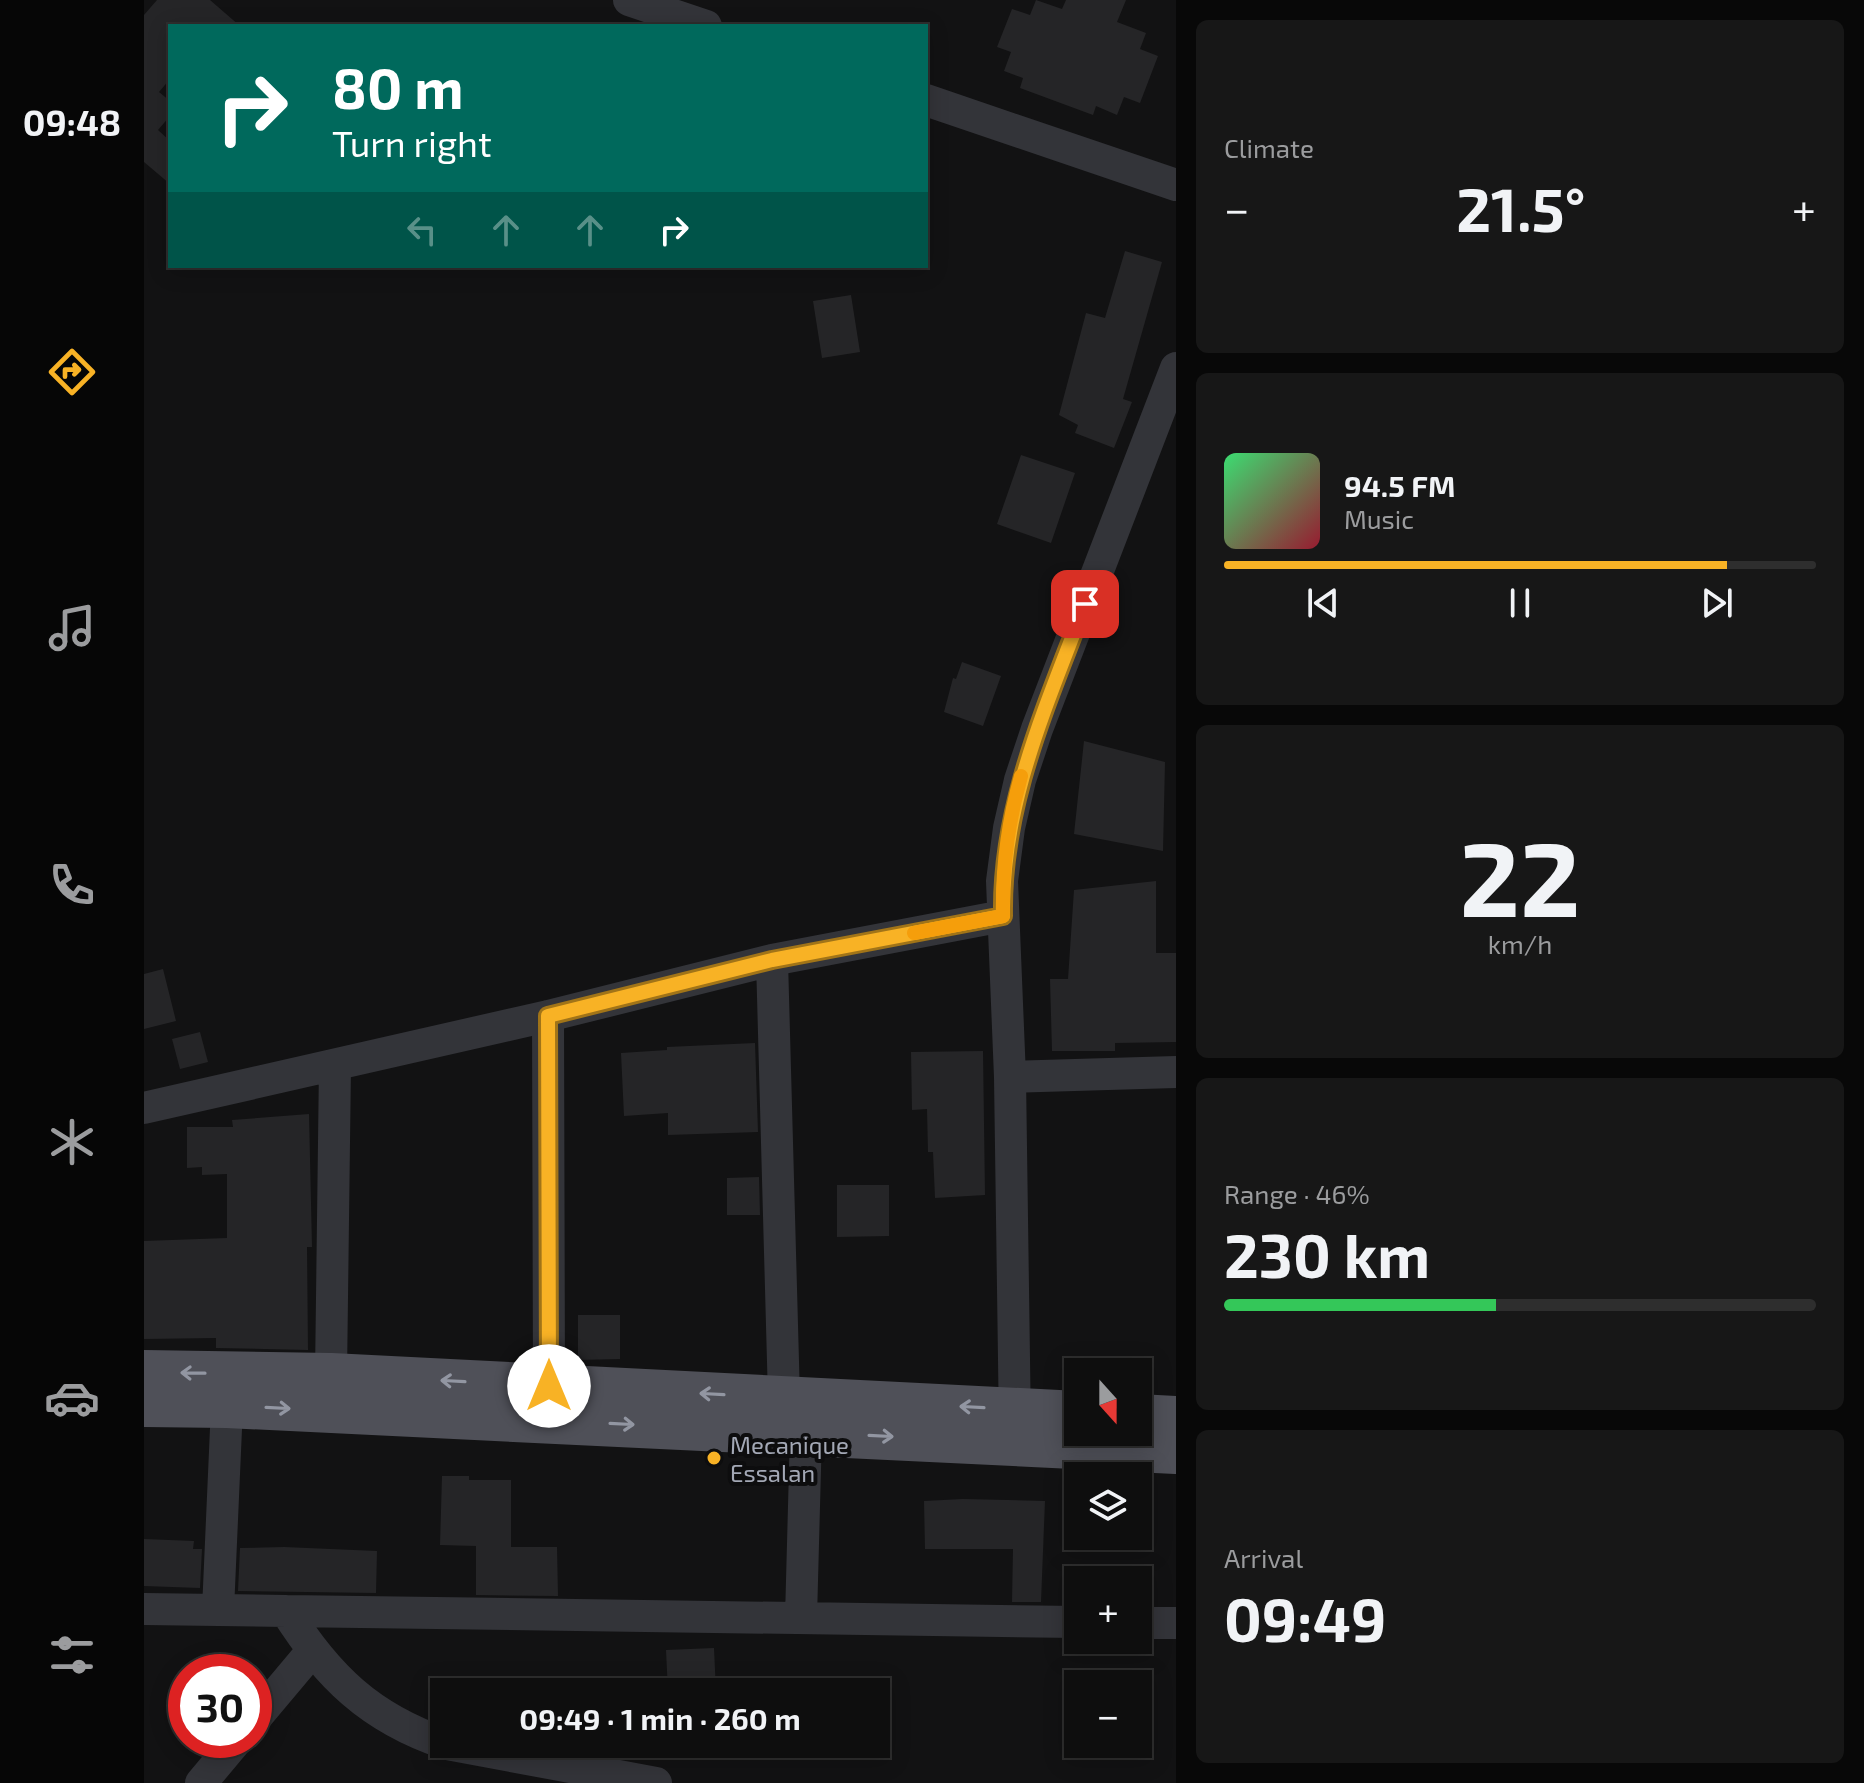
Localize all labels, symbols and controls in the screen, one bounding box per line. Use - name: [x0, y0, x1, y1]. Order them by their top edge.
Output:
- text: 80 m: [332, 53, 464, 120]
- icon: right: [200, 56, 304, 160]
- text: 09:48: [23, 100, 121, 143]
- text: Turn right: [332, 121, 492, 164]
- text: Climate: [1224, 132, 1314, 163]
- text: 21.5°: [1456, 172, 1585, 244]
- text: −: [1224, 181, 1250, 234]
- text: +: [1792, 181, 1816, 234]
- icon: left: [400, 208, 444, 252]
- icon: ahead: [484, 208, 528, 252]
- icon: ahead: [568, 208, 612, 252]
- icon: right: [652, 208, 696, 252]
- icon: directions: [44, 344, 100, 400]
- text: 94.5 FM: [1344, 467, 1455, 503]
- text: Music: [1344, 503, 1414, 534]
- pin: [1051, 570, 1119, 638]
- icon: previous: [1301, 581, 1345, 625]
- icon: pause: [1498, 581, 1542, 625]
- icon: next: [1695, 581, 1739, 625]
- icon: arrive: [1063, 582, 1107, 626]
- icon: music: [44, 600, 100, 656]
- text: 22: [1460, 813, 1580, 938]
- icon: phone: [44, 857, 100, 913]
- text: km/h: [1488, 928, 1552, 959]
- icon: climate: [44, 1114, 100, 1170]
- text: Range · 46%: [1224, 1178, 1370, 1209]
- text: 230 km: [1224, 1218, 1430, 1290]
- position arrow: [507, 1344, 591, 1428]
- north arrow: [1064, 1358, 1152, 1446]
- map controls: [1064, 1358, 1152, 1758]
- one-way arrow: [180, 1365, 207, 1380]
- icon: car: [44, 1370, 100, 1426]
- one-way arrow: [440, 1374, 467, 1389]
- one-way arrow: [700, 1386, 726, 1401]
- one-way arrow: [959, 1400, 986, 1415]
- one-way arrow: [264, 1401, 291, 1416]
- one-way arrow: [608, 1416, 635, 1431]
- one-way arrow: [867, 1429, 894, 1444]
- place label: Mecanique Essalan: [730, 1430, 849, 1487]
- marker: Mecanique Essalan: [705, 1449, 723, 1467]
- button: layers: [1064, 1462, 1152, 1550]
- text: Arrival: [1224, 1542, 1303, 1573]
- button: +: [1064, 1566, 1152, 1654]
- text: 09:49: [1224, 1582, 1386, 1654]
- icon: filters: [44, 1627, 100, 1683]
- speed limit sign: 30: [168, 1654, 272, 1758]
- button: −: [1064, 1670, 1152, 1758]
- text: 09:49 · 1 min · 260 m: [519, 1700, 801, 1736]

